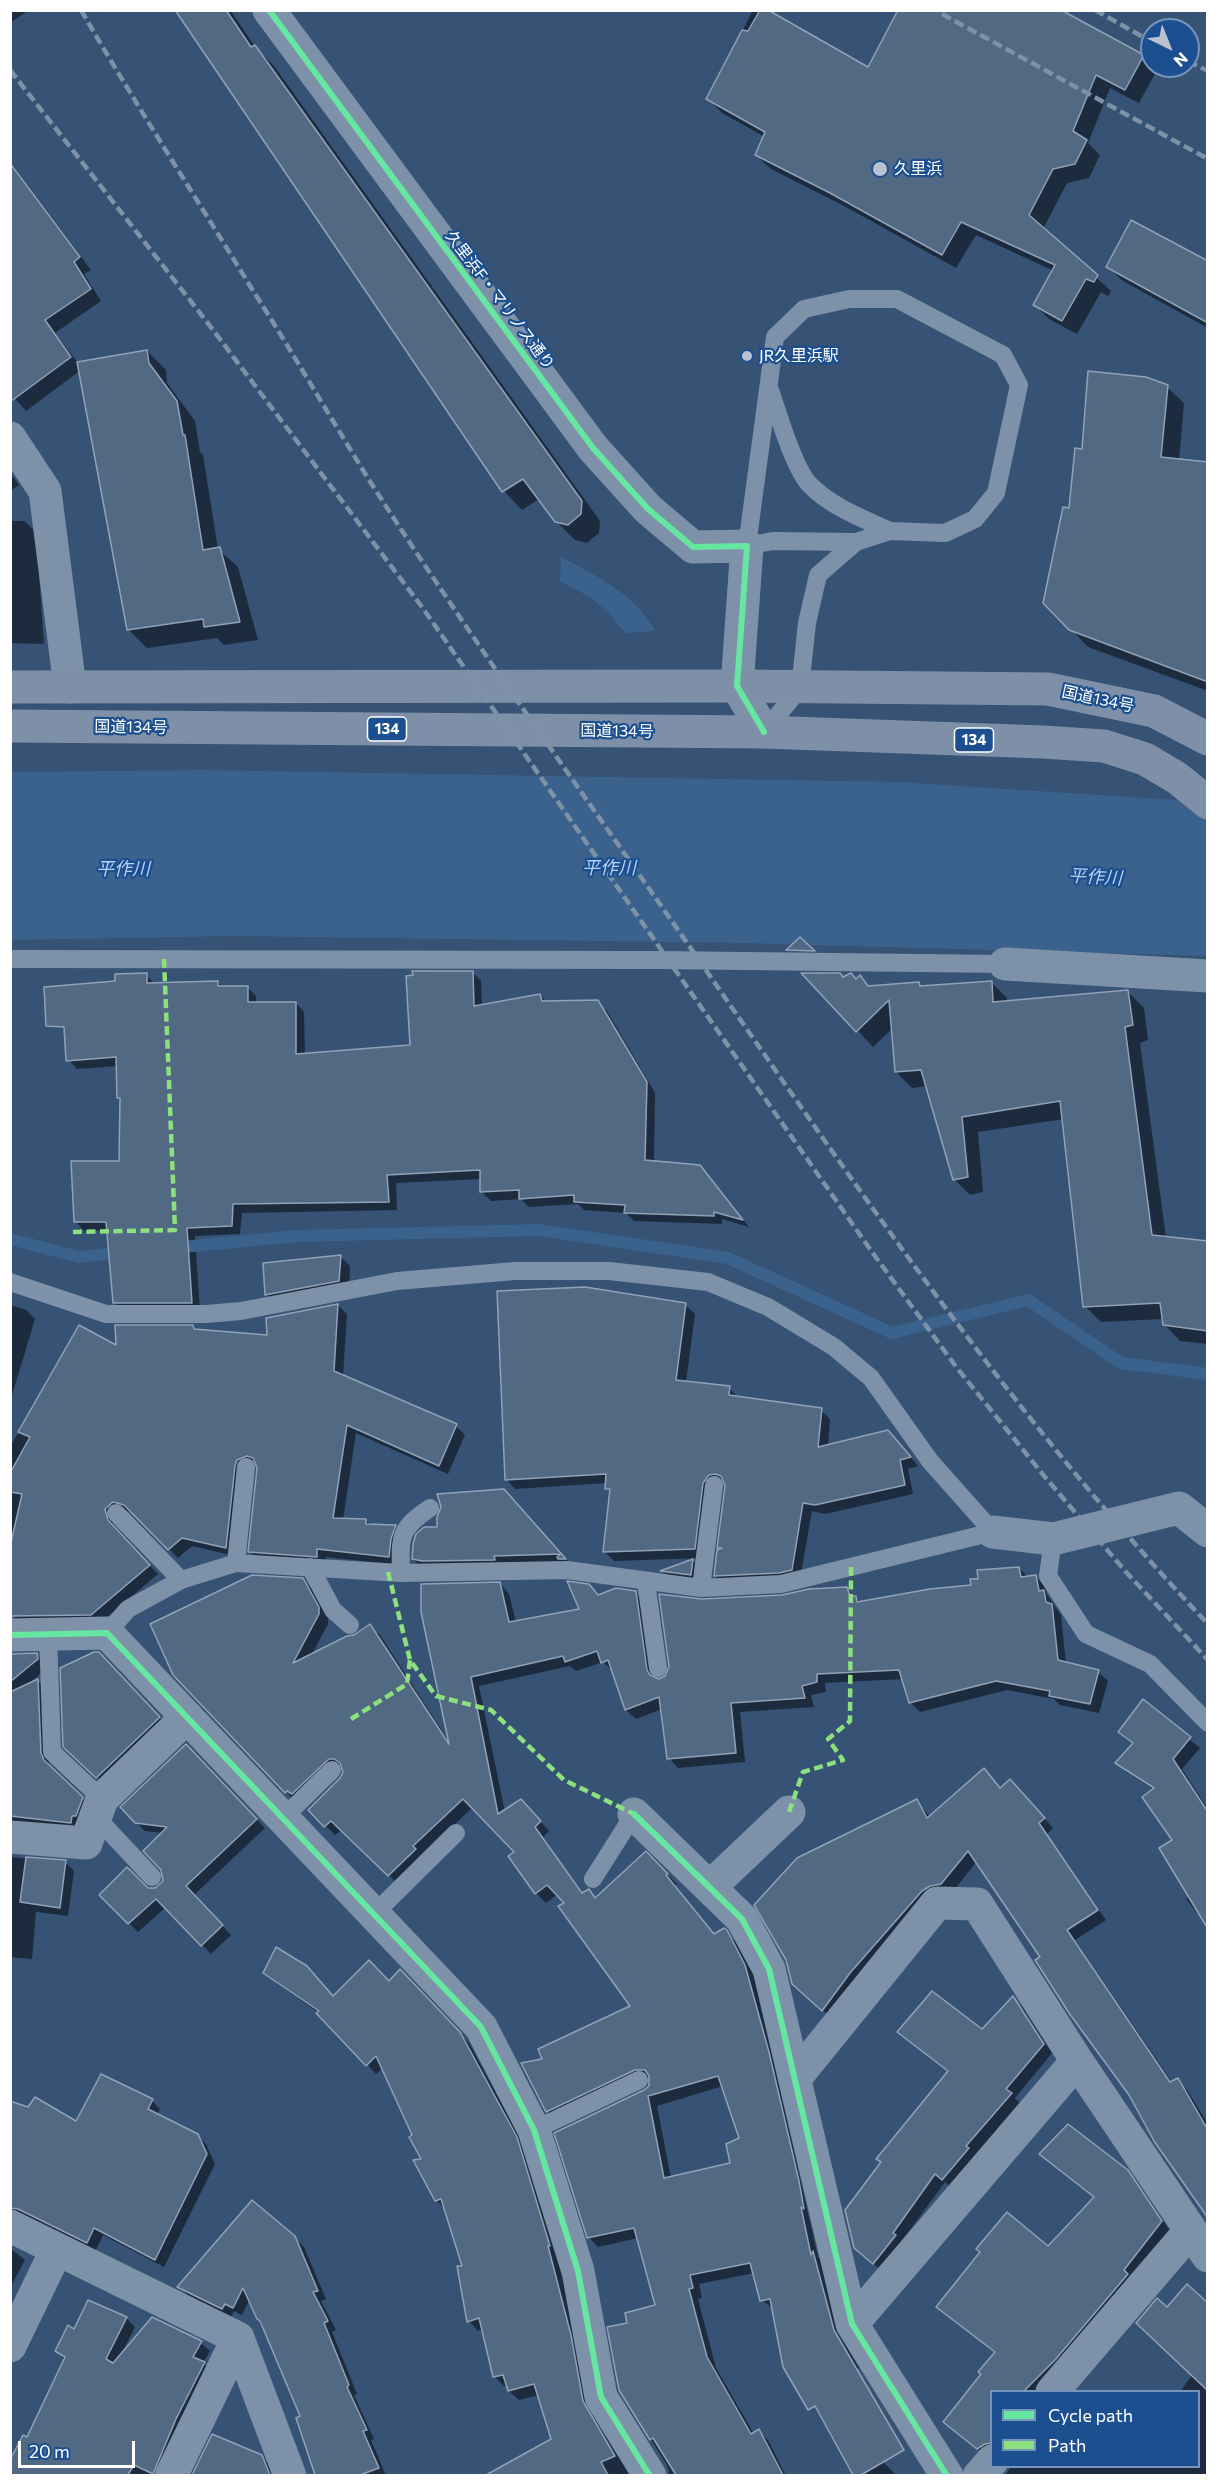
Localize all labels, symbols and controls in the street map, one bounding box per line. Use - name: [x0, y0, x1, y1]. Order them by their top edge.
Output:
- north arrow: [1140, 18, 1200, 78]
- text: N: [1170, 49, 1192, 71]
- place label: 久里浜: [894, 159, 942, 179]
- marker: 久里浜: [871, 160, 889, 178]
- street label: 久里浜F・マリノス通り: [441, 227, 559, 373]
- place label: JR久里浜駅: [759, 346, 838, 366]
- marker: JR久里浜駅: [740, 349, 754, 363]
- street label: 国道134号: [1060, 682, 1136, 716]
- street label: 国道134号: [94, 717, 168, 737]
- road number: 134: [368, 717, 406, 741]
- street label: 国道134号: [580, 721, 654, 741]
- road number: 134: [954, 728, 994, 752]
- water label: 平作川: [582, 857, 636, 879]
- water label: 平作川: [96, 858, 150, 880]
- water label: 平作川: [1067, 865, 1123, 889]
- legend: [990, 2390, 1200, 2468]
- text: Cycle path: [1048, 2404, 1133, 2426]
- scale bar: [21, 2429, 138, 2467]
- text: Path: [1048, 2434, 1086, 2456]
- text: 20 m: [29, 2440, 70, 2462]

